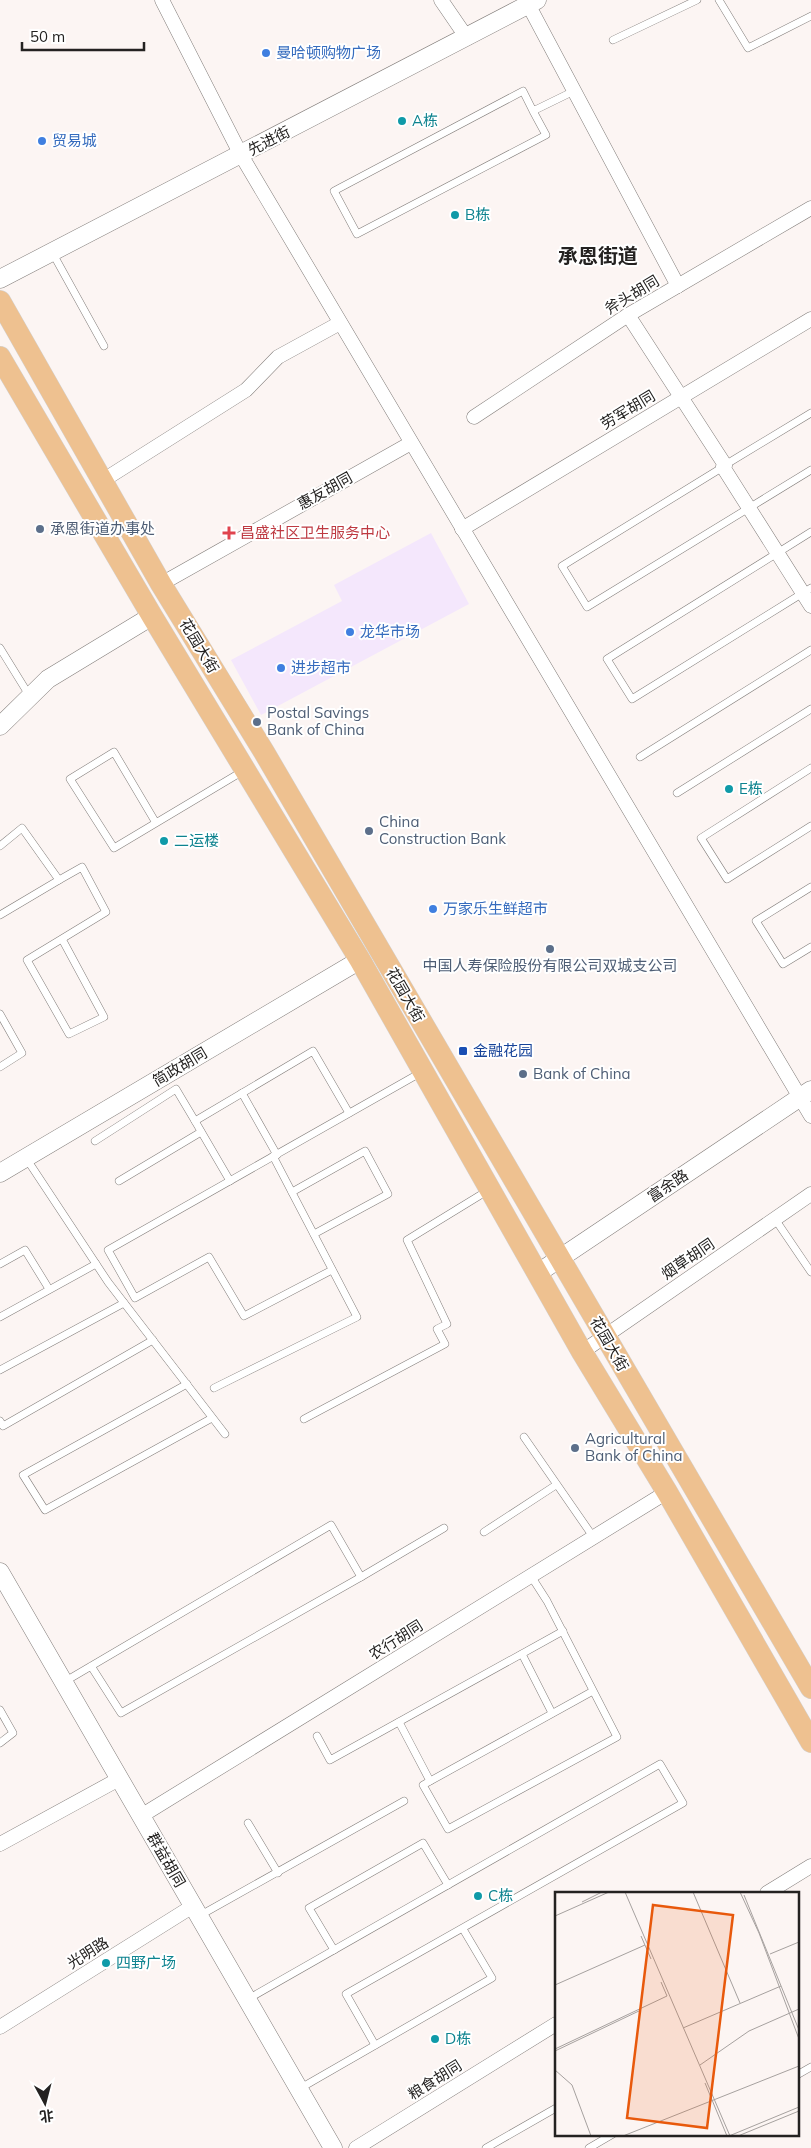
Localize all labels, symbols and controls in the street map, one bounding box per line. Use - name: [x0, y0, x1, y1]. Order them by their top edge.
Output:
- scale bar: [22, 20, 145, 52]
- text: 50 m: [30, 27, 65, 46]
- place label: 曼哈顿购物广场: [276, 43, 381, 62]
- marker: 曼哈顿购物广场: [260, 47, 272, 59]
- place label: A栋: [412, 111, 438, 130]
- marker: A栋: [396, 115, 408, 127]
- street label: 先进街: [244, 122, 293, 159]
- place label: 贸易城: [52, 131, 97, 150]
- marker: 贸易城: [36, 135, 48, 147]
- place label: B栋: [465, 205, 490, 224]
- marker: B栋: [449, 209, 461, 221]
- district label: 承恩街道: [558, 243, 638, 268]
- street label: 斧头胡同: [601, 271, 662, 318]
- street label: 劳军胡同: [597, 386, 658, 433]
- street label: 惠友胡同: [294, 468, 356, 513]
- place label: 承恩街道办事处: [50, 519, 155, 538]
- marker: 承恩街道办事处: [34, 523, 46, 535]
- place label: 昌盛社区卫生服务中心: [240, 523, 390, 542]
- marker: 昌盛社区卫生服务中心: [222, 526, 236, 540]
- street label: 花园大街: [176, 615, 223, 676]
- place label: 龙华市场: [360, 622, 420, 641]
- marker: 龙华市场: [344, 626, 356, 638]
- place label: 进步超市: [291, 658, 351, 677]
- marker: 进步超市: [275, 662, 287, 674]
- place label: Postal Savings Bank of China: [267, 703, 369, 739]
- marker: Postal Savings Bank of China: [251, 716, 263, 728]
- place label: E栋: [739, 779, 763, 798]
- marker: E栋: [723, 783, 735, 795]
- place label: China Construction Bank: [379, 812, 506, 848]
- marker: China Construction Bank: [363, 825, 375, 837]
- place label: 二运楼: [174, 831, 219, 850]
- marker: 二运楼: [158, 835, 170, 847]
- place label: 万家乐生鲜超市: [443, 899, 548, 918]
- marker: 万家乐生鲜超市: [427, 903, 439, 915]
- marker: 中国人寿保险股份有限公司双城支公司: [544, 943, 556, 955]
- place label: 中国人寿保险股份有限公司双城支公司: [422, 956, 678, 975]
- street label: 花园大街: [382, 964, 429, 1025]
- place label: 金融花园: [473, 1041, 533, 1060]
- street label: 简政胡同: [149, 1043, 210, 1090]
- marker: 金融花园: [457, 1045, 469, 1057]
- place label: Bank of China: [533, 1064, 631, 1083]
- marker: Bank of China: [517, 1068, 529, 1080]
- street label: 富余路: [644, 1165, 692, 1206]
- street label: 烟草胡同: [658, 1234, 718, 1283]
- street label: 花园大街: [586, 1313, 633, 1374]
- place label: Agricultural Bank of China: [585, 1429, 683, 1465]
- marker: Agricultural Bank of China: [569, 1442, 581, 1454]
- street label: 农行胡同: [365, 1616, 426, 1664]
- street label: 群益胡同: [143, 1829, 190, 1890]
- place label: C栋: [488, 1886, 513, 1905]
- marker: C栋: [472, 1890, 484, 1902]
- inset map: [555, 1892, 798, 2136]
- street label: 光明路: [64, 1933, 112, 1973]
- place label: 四野广场: [116, 1953, 176, 1972]
- marker: 四野广场: [100, 1957, 112, 1969]
- place label: D栋: [445, 2029, 471, 2048]
- marker: D栋: [429, 2033, 441, 2045]
- street label: 粮食胡同: [404, 2056, 465, 2104]
- north arrow: [20, 2078, 70, 2128]
- text: 北: [39, 2106, 55, 2126]

